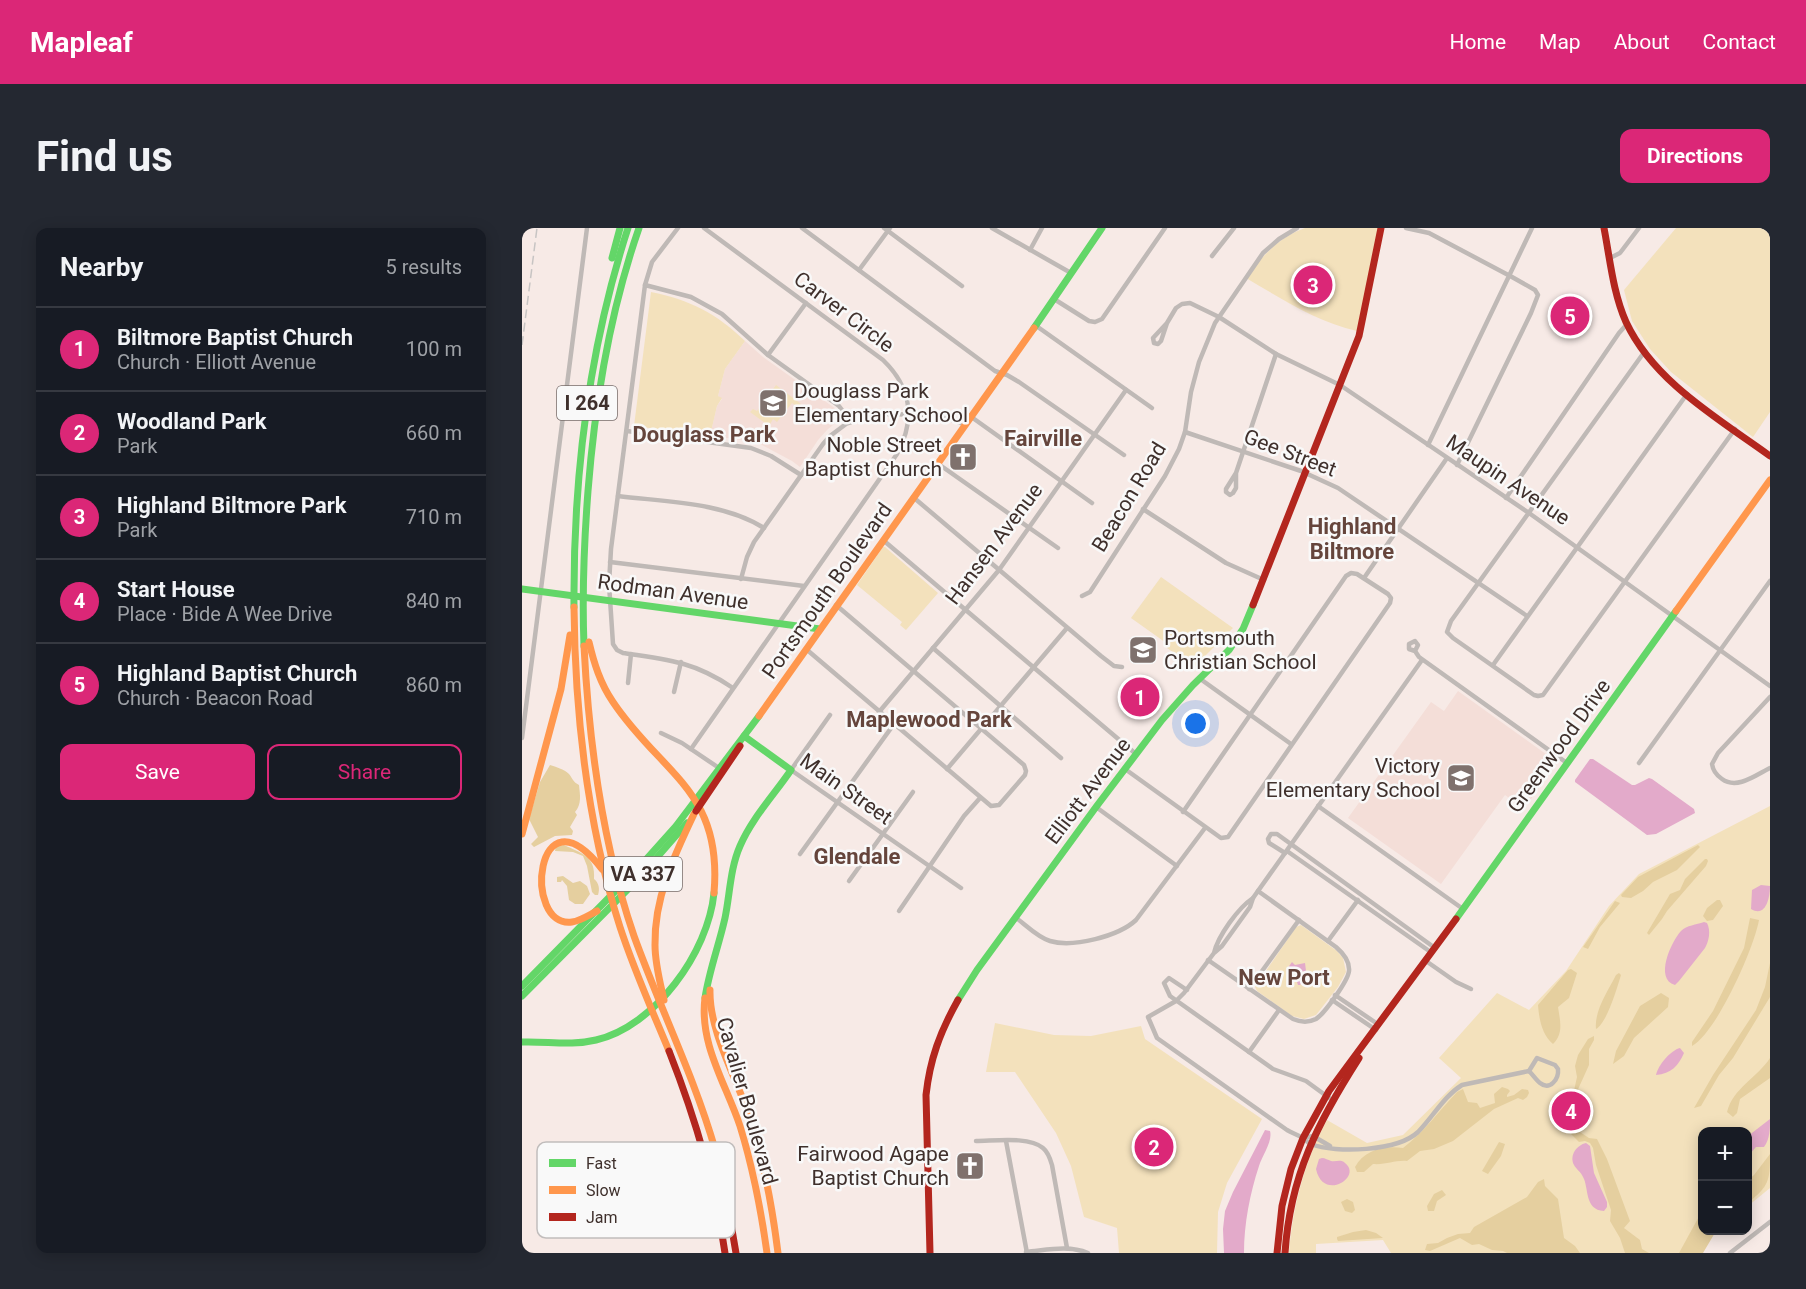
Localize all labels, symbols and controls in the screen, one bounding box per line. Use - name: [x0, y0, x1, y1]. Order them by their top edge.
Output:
- text: Mapleaf: [30, 26, 133, 59]
- text: Home: [1450, 30, 1506, 54]
- text: Map: [1539, 30, 1581, 54]
- text: About: [1614, 30, 1670, 54]
- text: Contact: [1703, 30, 1776, 54]
- button: Directions: [1620, 129, 1770, 183]
- text: Find us: [36, 132, 173, 181]
- text: Nearby: [60, 252, 143, 282]
- text: 5 results: [386, 255, 462, 279]
- pin: 3: [1294, 262, 1332, 308]
- street label: Carver Circle: [789, 267, 899, 357]
- pin: 5: [1550, 294, 1590, 338]
- text: Biltmore Baptist Church: [117, 325, 353, 350]
- text: 1: [74, 337, 85, 361]
- text: 100 m: [406, 337, 462, 361]
- text: Church · Elliott Avenue: [117, 350, 316, 374]
- place label: Douglass Park Elementary School: [794, 379, 968, 427]
- road number: I 264: [557, 386, 617, 420]
- school or university icon: Douglass Park Elementary School: [757, 387, 789, 419]
- text: Woodland Park: [117, 409, 267, 434]
- text: 2: [74, 421, 85, 445]
- text: 660 m: [406, 421, 462, 445]
- district label: Douglass Park: [633, 422, 776, 447]
- street label: Gee Street: [1240, 424, 1340, 482]
- district label: Fairville: [1004, 426, 1082, 451]
- street label: Maupin Avenue: [1442, 430, 1574, 530]
- place label: Noble Street Baptist Church: [805, 433, 942, 481]
- text: Park: [117, 434, 157, 458]
- street label: Beacon Road: [1087, 438, 1171, 556]
- church icon: Noble Street Baptist Church: [947, 441, 979, 473]
- street label: Hansen Avenue: [941, 479, 1047, 609]
- text: Highland Biltmore Park: [117, 493, 346, 518]
- street label: Portsmouth Boulevard: [757, 499, 897, 683]
- text: 3: [74, 505, 85, 529]
- text: 710 m: [406, 505, 462, 529]
- district label: Highland Biltmore: [1308, 514, 1396, 564]
- text: Park: [117, 518, 157, 542]
- street label: Rodman Avenue: [596, 570, 750, 614]
- text: Start House: [117, 577, 235, 602]
- text: 4: [74, 589, 85, 613]
- text: 840 m: [406, 589, 462, 613]
- text: Place · Bide A Wee Drive: [117, 602, 332, 626]
- place label: Portsmouth Christian School: [1164, 626, 1317, 674]
- school or university icon: Portsmouth Christian School: [1127, 634, 1159, 666]
- text: Highland Baptist Church: [117, 661, 357, 686]
- text: 5: [74, 673, 85, 697]
- text: 860 m: [406, 673, 462, 697]
- pin: 1: [1120, 674, 1160, 720]
- street label: Greenwood Drive: [1503, 675, 1615, 817]
- text: Church · Beacon Road: [117, 686, 313, 710]
- district label: Maplewood Park: [846, 707, 1012, 732]
- your location: [1181, 709, 1210, 738]
- street label: Elliott Avenue: [1040, 733, 1136, 849]
- button: Save: [60, 744, 255, 800]
- button: Share: [267, 744, 462, 800]
- street label: Main Street: [795, 748, 897, 830]
- place label: Victory Elementary School: [1266, 754, 1440, 802]
- school or university icon: Victory Elementary School: [1445, 762, 1477, 794]
- district label: Glendale: [814, 844, 901, 869]
- road number: VA 337: [604, 857, 682, 891]
- district label: New Port: [1238, 965, 1330, 990]
- street label: Cavalier Boulevard: [712, 1015, 782, 1187]
- pin: 4: [1552, 1088, 1590, 1134]
- pin: 2: [1134, 1124, 1174, 1170]
- map controls: [1698, 1127, 1752, 1235]
- button: +: [1698, 1127, 1752, 1181]
- legend: [537, 1142, 735, 1238]
- place label: Fairwood Agape Baptist Church: [797, 1142, 949, 1190]
- church icon: Fairwood Agape Baptist Church: [954, 1150, 986, 1182]
- text: Fast: [586, 1154, 617, 1173]
- text: Slow: [586, 1181, 621, 1200]
- button: −: [1698, 1181, 1752, 1235]
- text: Jam: [586, 1208, 618, 1227]

